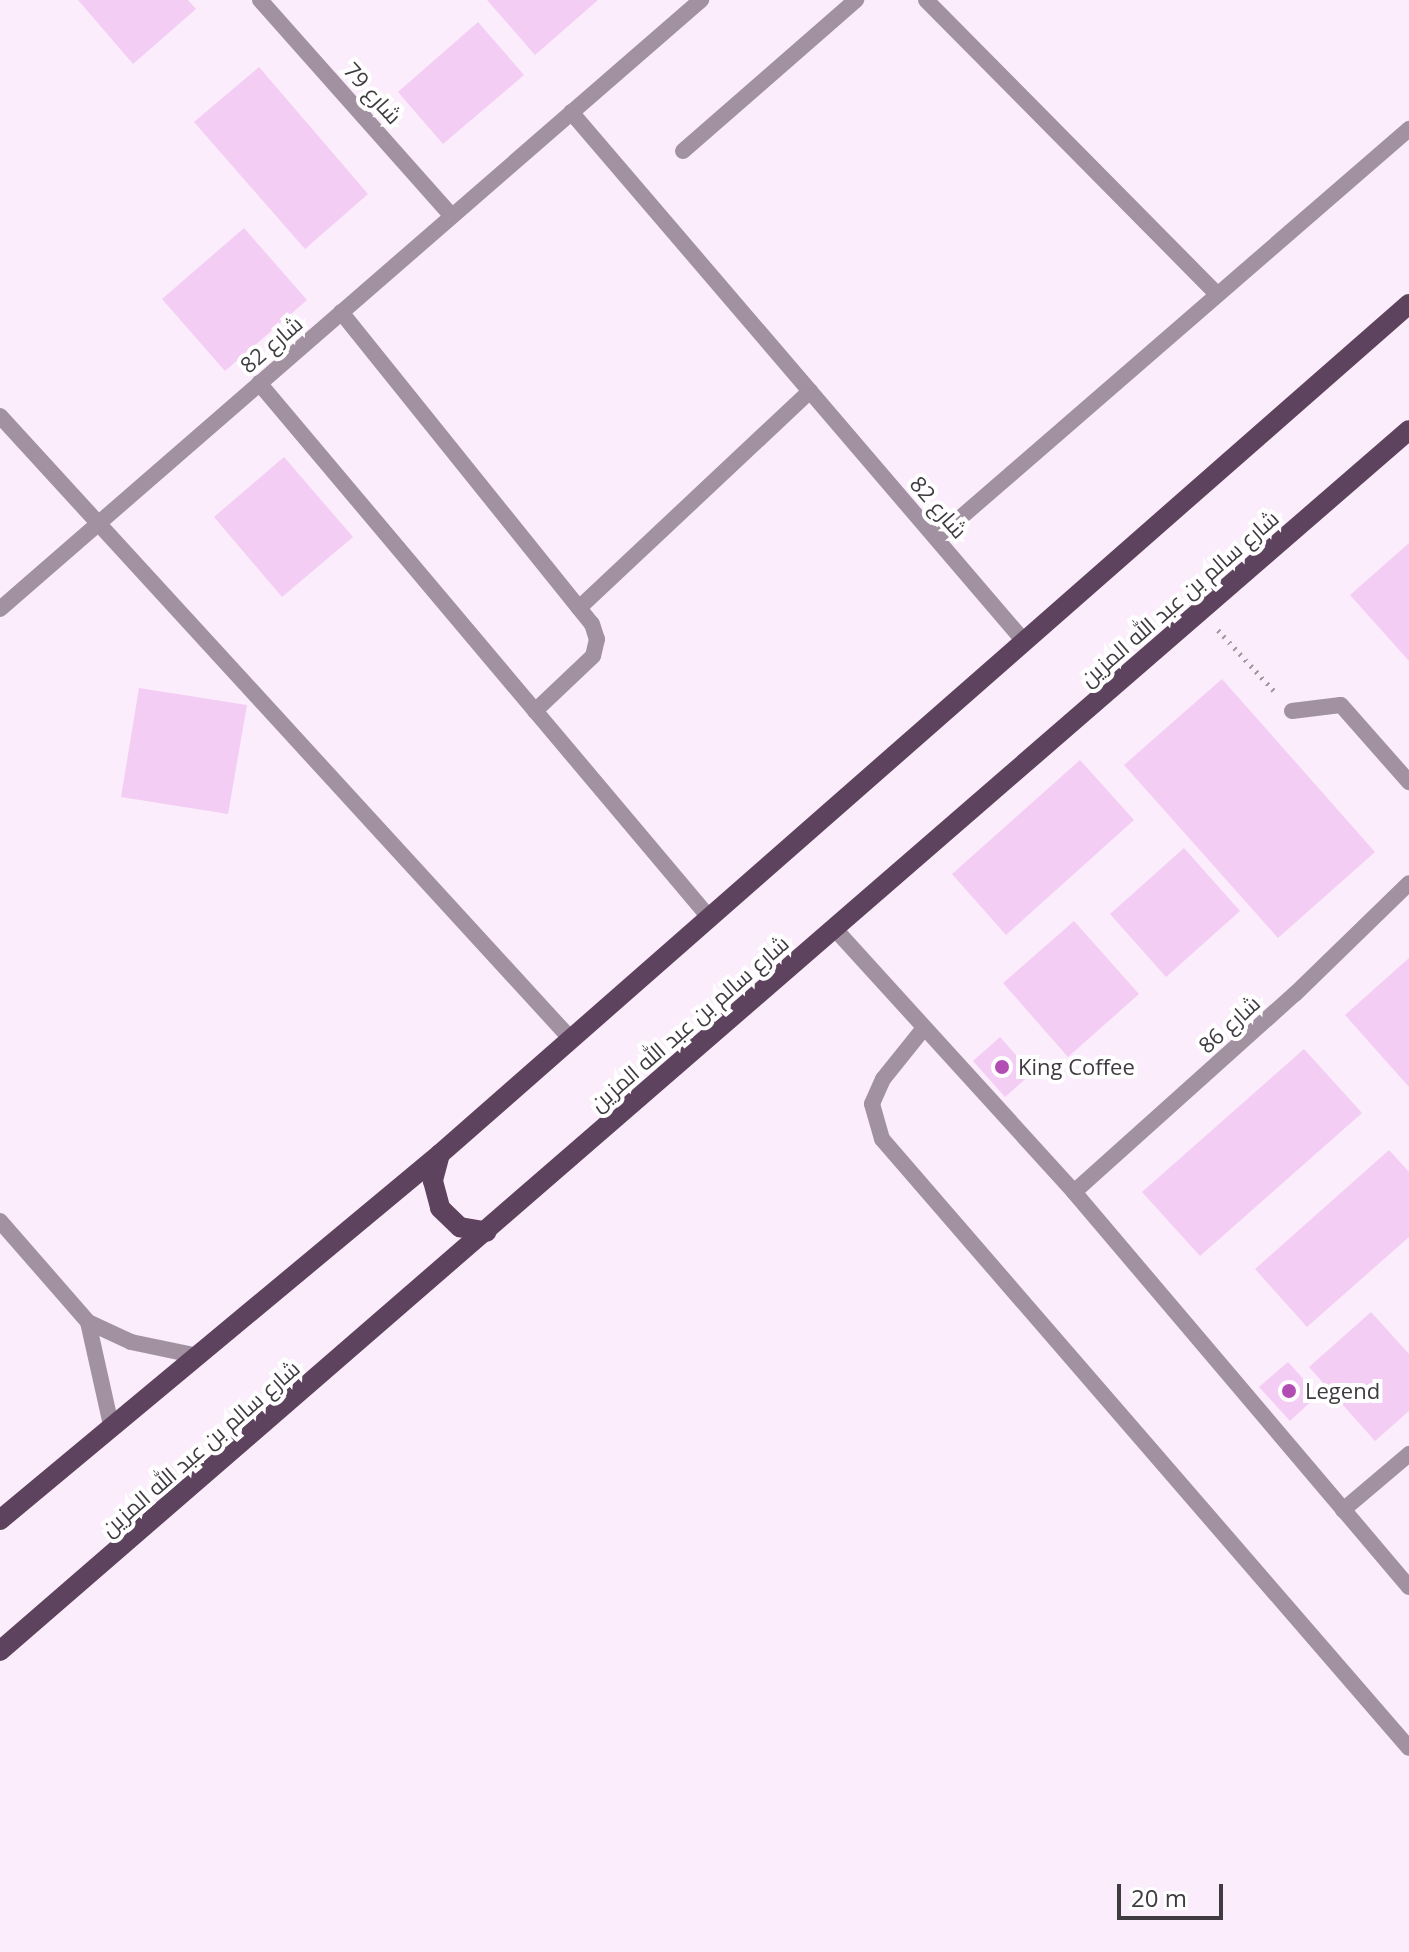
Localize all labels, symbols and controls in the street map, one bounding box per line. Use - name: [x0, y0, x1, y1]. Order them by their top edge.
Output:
- street label: شارع 79: [339, 57, 407, 129]
- street label: شارع 82: [235, 310, 307, 378]
- street label: شارع 82: [905, 471, 973, 543]
- street label: شارع سالم بن عبد الله المزين: [1074, 505, 1284, 691]
- street label: شارع سالم بن عبد الله المزين: [584, 930, 794, 1116]
- street label: شارع 86: [1193, 990, 1265, 1058]
- place label: King Coffee: [1018, 1054, 1135, 1080]
- marker: King Coffee: [993, 1058, 1011, 1076]
- street label: شارع سالم بن عبد الله المزين: [95, 1355, 305, 1541]
- place label: Legend: [1305, 1378, 1380, 1404]
- marker: Legend: [1280, 1382, 1298, 1400]
- scale bar: [1121, 1868, 1227, 1918]
- text: 20 m: [1131, 1881, 1187, 1914]

